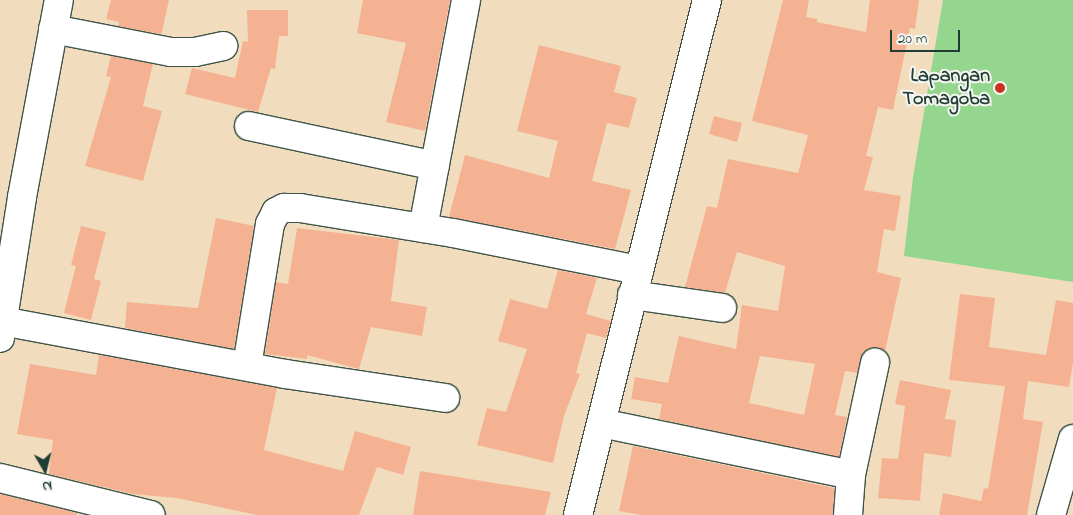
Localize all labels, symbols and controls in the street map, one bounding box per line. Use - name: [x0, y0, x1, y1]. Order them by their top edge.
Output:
- scale bar: [893, 20, 963, 52]
- text: 20 m: [898, 28, 927, 50]
- place label: Lapangan Tomagoba: [902, 64, 990, 111]
- marker: Lapangan Tomagoba: [994, 82, 1006, 94]
- north arrow: [20, 445, 70, 495]
- text: N: [41, 474, 53, 496]

